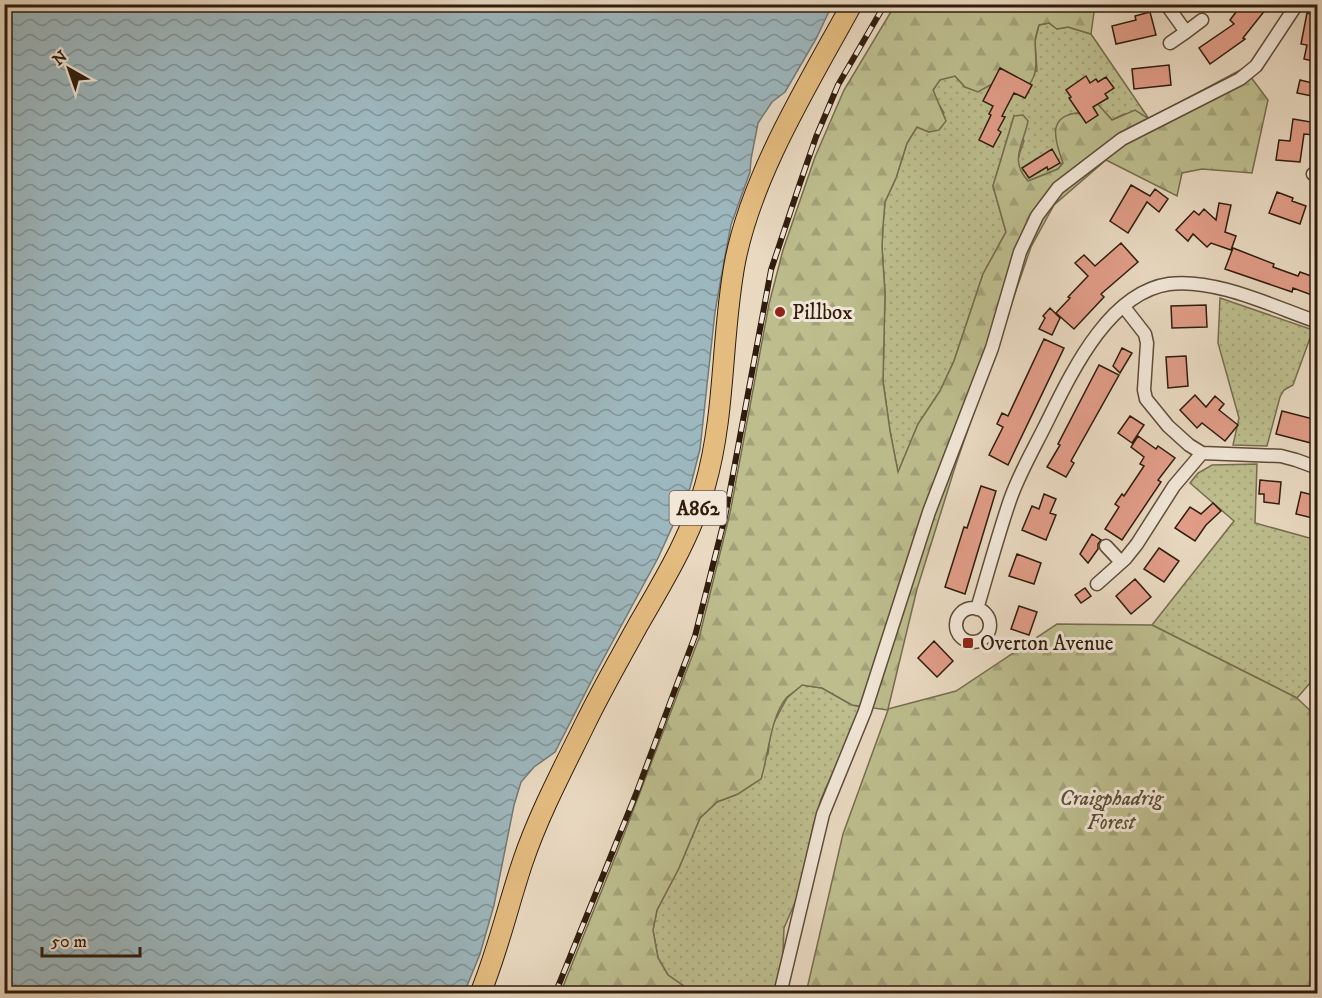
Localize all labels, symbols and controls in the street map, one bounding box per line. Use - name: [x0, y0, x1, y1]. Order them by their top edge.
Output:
- north arrow: [39, 39, 99, 99]
- text: N: [49, 46, 71, 70]
- place label: Pillbox: [792, 300, 853, 326]
- marker: Pillbox: [773, 305, 787, 319]
- road number: A862: [670, 491, 726, 525]
- place label: Overton Avenue: [980, 631, 1114, 657]
- marker: Overton Avenue: [961, 636, 975, 650]
- park label: Craigphadrig Forest: [1059, 786, 1164, 836]
- scale bar: [42, 920, 140, 958]
- text: 50 m: [51, 931, 87, 953]

